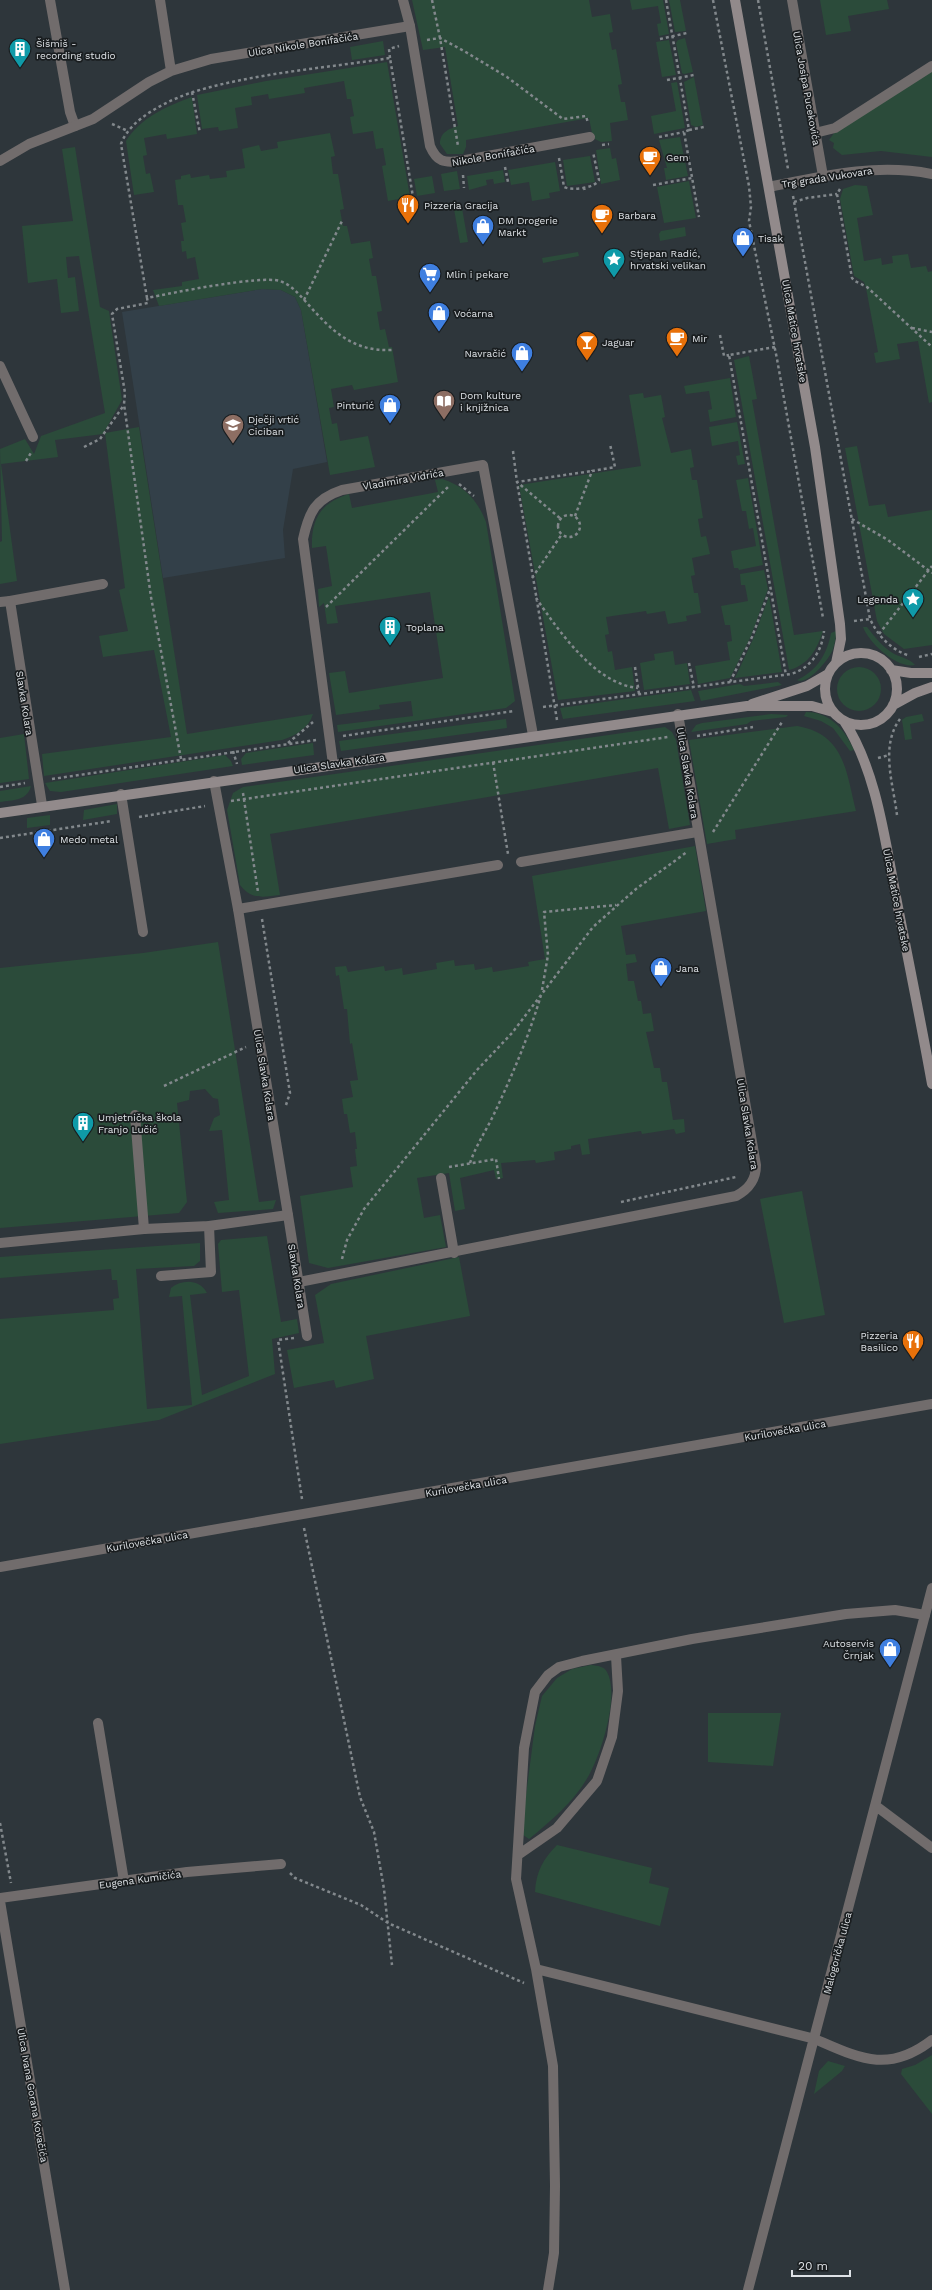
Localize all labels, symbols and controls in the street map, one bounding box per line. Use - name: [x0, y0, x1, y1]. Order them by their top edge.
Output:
- street label: Ulica Nikole Bonifačića: [247, 30, 359, 59]
- street label: Ulica Josipa Pucekovića: [791, 30, 822, 146]
- building icon: Šišmiš - recording studio: [7, 36, 33, 69]
- place label: Šišmiš - recording studio: [36, 38, 116, 61]
- street label: Nikole Bonifačića: [451, 143, 536, 168]
- cafe icon: Gem: [637, 144, 663, 177]
- place label: Gem: [666, 152, 689, 163]
- street label: Trg grada Vukovara: [781, 165, 874, 190]
- restaurant icon: Pizzeria Gracija: [395, 192, 421, 225]
- place label: Pizzeria Gracija: [424, 200, 498, 211]
- cafe icon: Barbara: [589, 202, 615, 235]
- place label: Barbara: [618, 210, 656, 221]
- shop icon: DM Drogerie Markt: [470, 213, 496, 246]
- place label: DM Drogerie Markt: [498, 215, 558, 238]
- shop icon: Tisak: [730, 225, 756, 258]
- place label: Tisak: [758, 233, 783, 244]
- place icon: Stjepan Radić, hrvatski velikan: [601, 246, 627, 279]
- place label: Stjepan Radić, hrvatski velikan: [630, 248, 706, 271]
- supermarket icon: Mlin i pekare: [417, 261, 443, 294]
- place label: Mlin i pekare: [446, 269, 509, 280]
- street label: Ulica Matice hrvatske: [780, 279, 809, 384]
- shop icon: Voćarna: [426, 300, 452, 333]
- place label: Voćarna: [454, 308, 494, 319]
- cafe icon: Mir: [664, 325, 690, 358]
- bar icon: Jaguar: [574, 329, 600, 362]
- place label: Mir: [692, 333, 707, 344]
- place label: Jaguar: [602, 337, 634, 348]
- shop icon: Navračić: [509, 340, 535, 373]
- place label: Navračić: [465, 348, 506, 359]
- library icon: Dom kulture i knjižnica: [431, 388, 457, 421]
- place label: Dom kulture i knjižnica: [460, 390, 521, 413]
- shop icon: Pinturić: [377, 392, 403, 425]
- place label: Pinturić: [336, 400, 374, 411]
- school or university icon: Dječji vrtić Ciciban: [220, 412, 246, 445]
- place label: Dječji vrtić Ciciban: [248, 414, 300, 437]
- street label: Vladimira Vidrića: [362, 467, 445, 492]
- place icon: Legenda: [900, 586, 926, 619]
- place label: Legenda: [857, 594, 898, 605]
- building icon: Toplana: [377, 614, 403, 647]
- place label: Toplana: [406, 622, 444, 633]
- street label: Slavka Kolara: [14, 670, 35, 736]
- street label: Ulica Slavka Kolara: [675, 727, 700, 820]
- street label: Ulica Slavka Kolara: [293, 752, 386, 775]
- shop icon: Medo metal: [31, 826, 57, 859]
- place label: Medo metal: [60, 834, 118, 845]
- street label: Ulica Matice hrvatske: [881, 848, 912, 953]
- shop icon: Jana: [648, 955, 674, 988]
- place label: Jana: [676, 963, 699, 974]
- street label: Ulica Slavka Kolara: [252, 1029, 277, 1122]
- street label: Ulica Slavka Kolara: [735, 1078, 760, 1171]
- building icon: Umjetnička škola Franjo Lučić: [70, 1110, 96, 1143]
- place label: Umjetnička škola Franjo Lučić: [98, 1112, 182, 1135]
- street label: Slavka Kolara: [286, 1243, 307, 1309]
- restaurant icon: Pizzeria Basilico: [900, 1328, 926, 1361]
- place label: Pizzeria Basilico: [860, 1330, 898, 1353]
- street label: Kurilovečka ulica: [744, 1418, 827, 1443]
- street label: Kurilovečka ulica: [425, 1474, 508, 1499]
- street label: Kurilovečka ulica: [106, 1529, 189, 1554]
- shop icon: Autoservis Črnjak: [877, 1636, 903, 1669]
- place label: Autoservis Črnjak: [823, 1638, 874, 1661]
- street label: Eugena Kumičića: [98, 1868, 182, 1891]
- street label: Malogorička ulica: [821, 1911, 854, 1995]
- street label: Ulica Ivana Gorana Kovačića: [15, 2027, 50, 2163]
- scale bar: [792, 2252, 850, 2278]
- text: 20 m: [798, 2259, 828, 2273]

